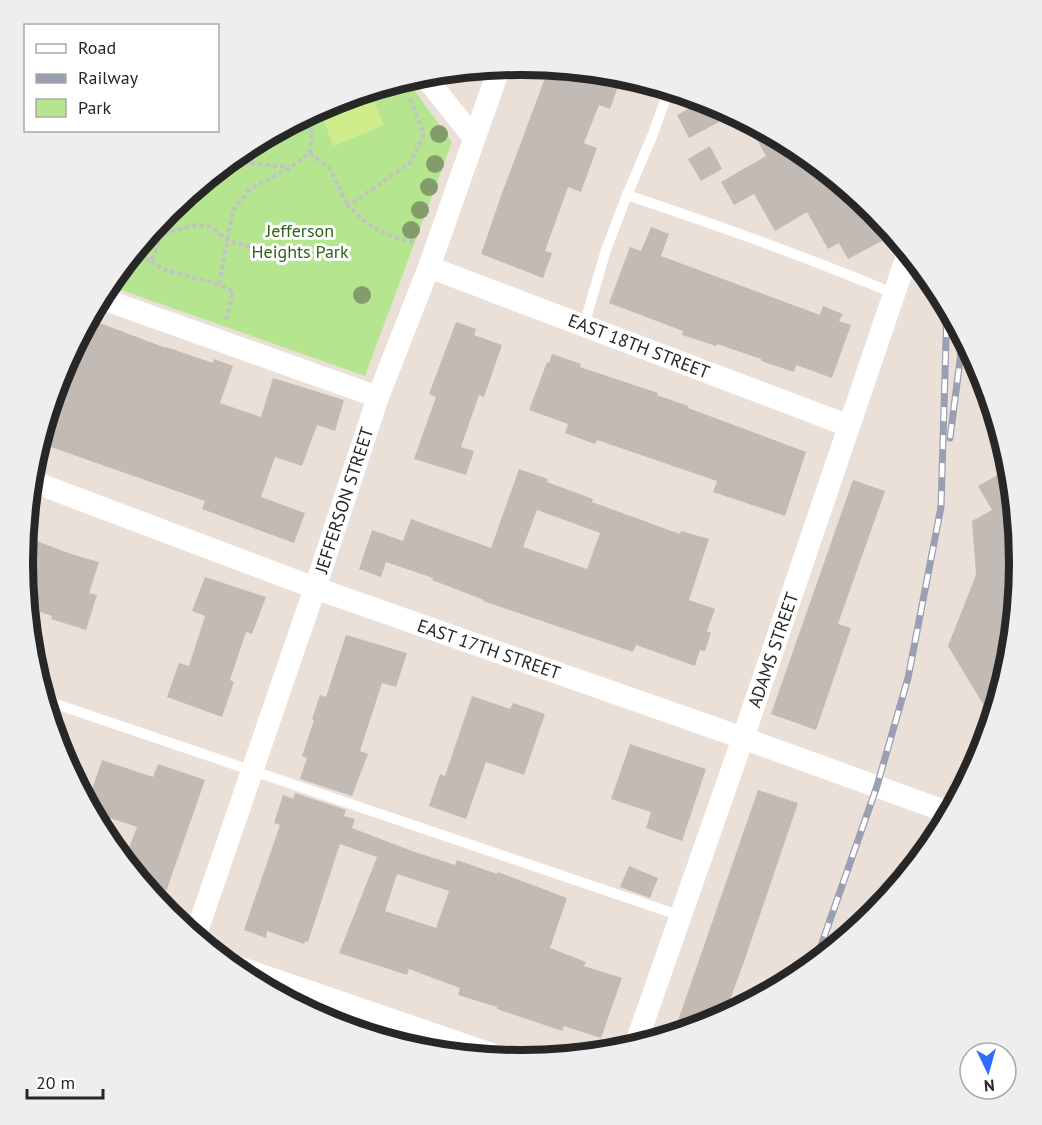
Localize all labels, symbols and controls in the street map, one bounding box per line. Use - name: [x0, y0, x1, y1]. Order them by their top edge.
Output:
- legend: [24, 24, 219, 132]
- text: Road: [78, 36, 116, 59]
- text: Railway: [78, 66, 139, 89]
- text: Park: [78, 96, 111, 119]
- park label: Jefferson Heights Park: [251, 219, 349, 263]
- street label: EAST 18TH STREET: [565, 308, 713, 384]
- street label: JEFFERSON STREET: [309, 424, 378, 577]
- street label: ADAMS STREET: [743, 589, 803, 711]
- street label: EAST 17TH STREET: [414, 614, 564, 684]
- north arrow: [958, 1041, 1018, 1101]
- scale bar: [27, 1062, 104, 1100]
- text: 20 m: [36, 1071, 75, 1094]
- text: N: [983, 1076, 995, 1096]

